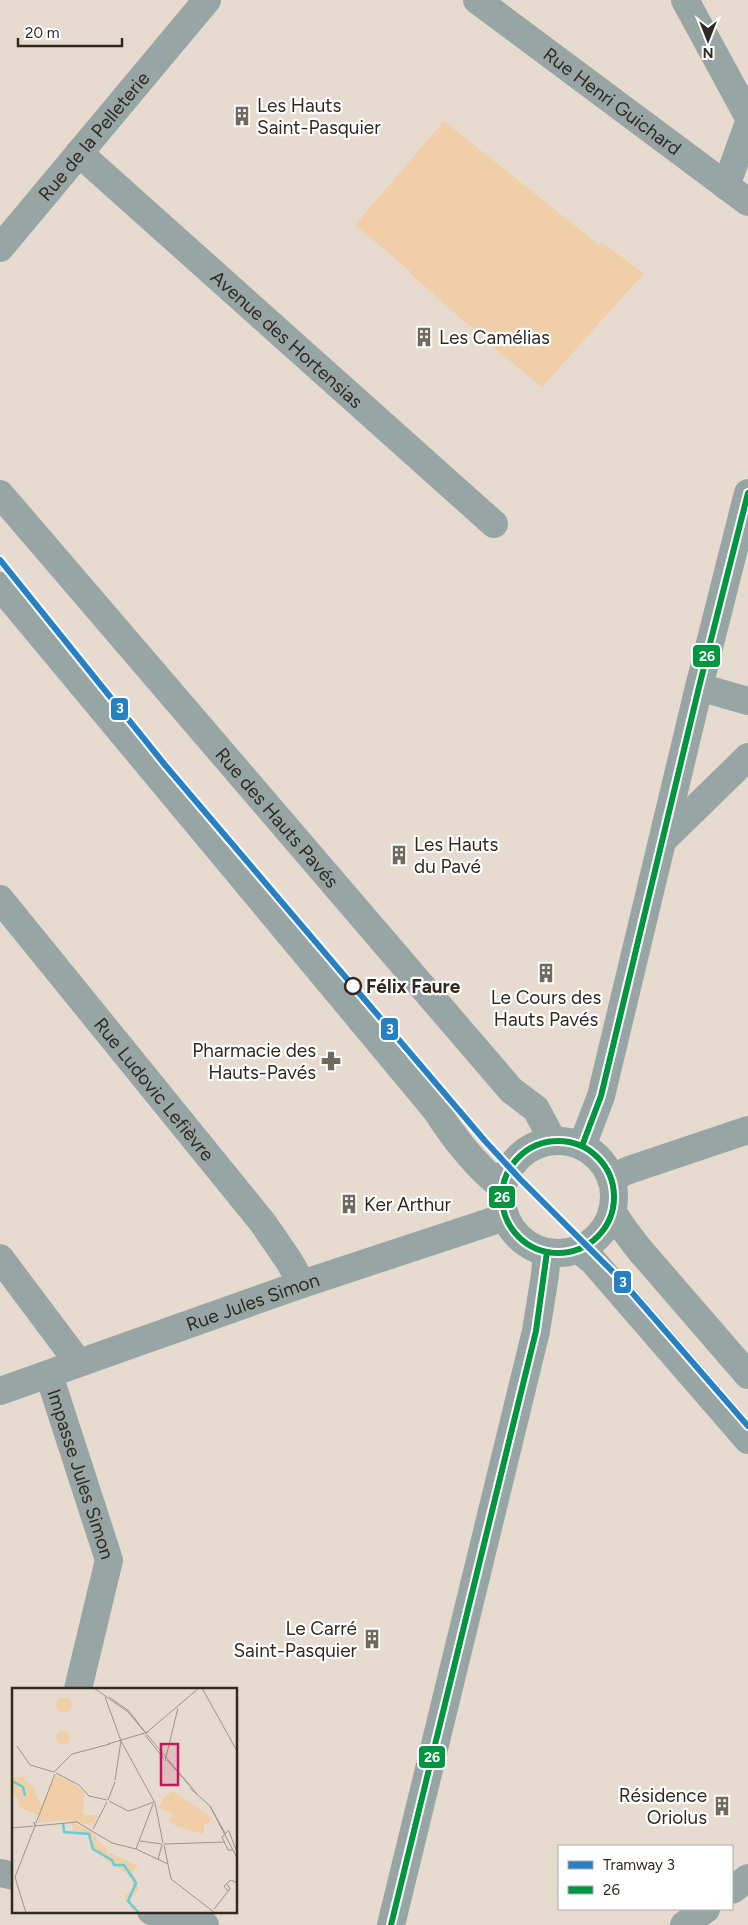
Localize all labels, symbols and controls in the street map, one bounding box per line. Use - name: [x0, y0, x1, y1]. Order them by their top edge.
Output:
- scale bar: [18, 15, 121, 47]
- north arrow: [683, 15, 733, 65]
- text: 20 m: [25, 24, 59, 42]
- street label: Rue Henri Guichard: [539, 42, 686, 160]
- text: N: [703, 44, 713, 61]
- street label: Rue de la Pelleterie: [33, 67, 154, 205]
- place label: Les Hauts Saint-Pasquier: [257, 94, 381, 139]
- building icon: Les Hauts Saint-Pasquier: [231, 105, 253, 127]
- street label: Avenue des Hortensias: [206, 265, 368, 413]
- building icon: Les Camélias: [413, 326, 435, 348]
- place label: Les Camélias: [439, 326, 550, 349]
- line badge: 26: [692, 644, 721, 668]
- text: 26: [699, 648, 715, 665]
- line badge: 3: [110, 697, 129, 721]
- text: 3: [116, 700, 124, 717]
- street label: Rue des Hauts Pavés: [211, 743, 344, 892]
- place label: Les Hauts du Pavé: [414, 833, 499, 878]
- building icon: Les Hauts du Pavé: [388, 844, 410, 866]
- building icon: Le Cours des Hauts Pavés: [535, 962, 557, 984]
- place label: Félix Faure: [366, 975, 461, 998]
- marker: Félix Faure: [344, 977, 362, 995]
- place label: Le Cours des Hauts Pavés: [491, 986, 601, 1031]
- street label: Rue Ludovic Lefièvre: [89, 1013, 219, 1166]
- line badge: 3: [380, 1017, 399, 1041]
- text: 3: [386, 1021, 394, 1038]
- place label: Pharmacie des Hauts-Pavés: [192, 1039, 316, 1084]
- pharmacy icon: Pharmacie des Hauts-Pavés: [320, 1050, 342, 1072]
- line badge: 26: [488, 1185, 516, 1209]
- text: 26: [494, 1189, 510, 1206]
- building icon: Ker Arthur: [338, 1193, 360, 1215]
- place label: Ker Arthur: [364, 1193, 452, 1216]
- street label: Rue Jules Simon: [183, 1268, 322, 1336]
- line badge: 3: [613, 1270, 632, 1294]
- text: 3: [619, 1274, 627, 1291]
- street label: Impasse Jules Simon: [43, 1386, 119, 1562]
- place label: Le Carré Saint-Pasquier: [233, 1617, 358, 1662]
- building icon: Le Carré Saint-Pasquier: [361, 1628, 383, 1650]
- inset map: [12, 1688, 238, 1912]
- line badge: 26: [418, 1745, 446, 1769]
- text: 26: [424, 1749, 440, 1766]
- place label: Résidence Oriolus: [619, 1784, 707, 1829]
- building icon: Résidence Oriolus: [711, 1795, 733, 1817]
- legend: [558, 1845, 733, 1910]
- text: Tramway 3: [603, 1856, 675, 1874]
- text: 26: [603, 1881, 620, 1899]

